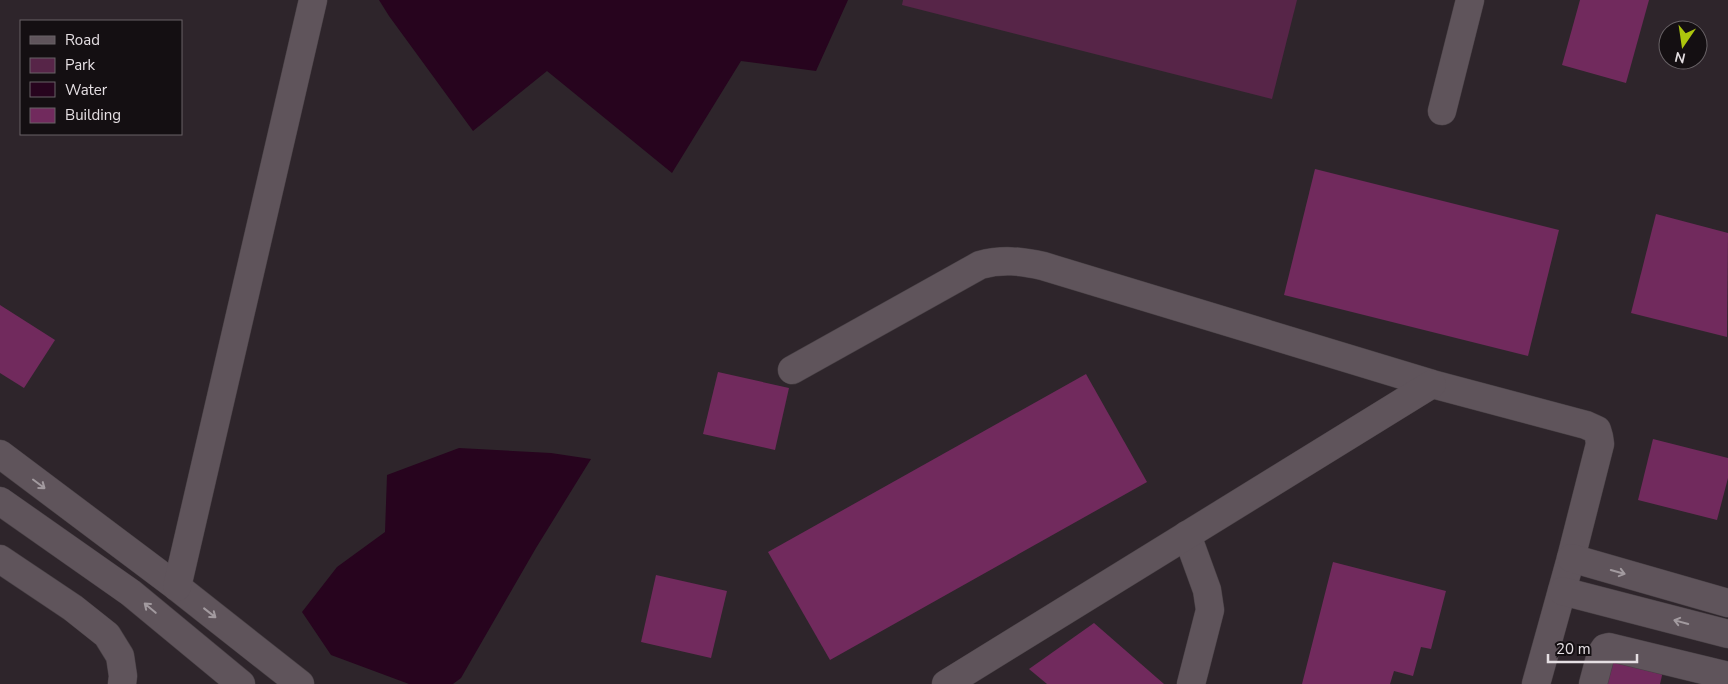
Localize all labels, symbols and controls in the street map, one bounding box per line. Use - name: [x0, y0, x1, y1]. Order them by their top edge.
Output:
- legend: [20, 20, 182, 135]
- north arrow: [1658, 20, 1708, 70]
- text: Road: [65, 30, 100, 50]
- text: N: [1673, 47, 1687, 68]
- text: Park: [65, 55, 95, 75]
- text: Water: [65, 80, 108, 100]
- text: Building: [65, 105, 121, 125]
- one-way arrow: [32, 478, 45, 489]
- one-way arrow: [1610, 567, 1626, 577]
- one-way arrow: [143, 603, 156, 614]
- one-way arrow: [203, 608, 216, 619]
- one-way arrow: [1673, 617, 1689, 626]
- scale bar: [1548, 632, 1637, 664]
- text: 20 m: [1556, 639, 1591, 659]

